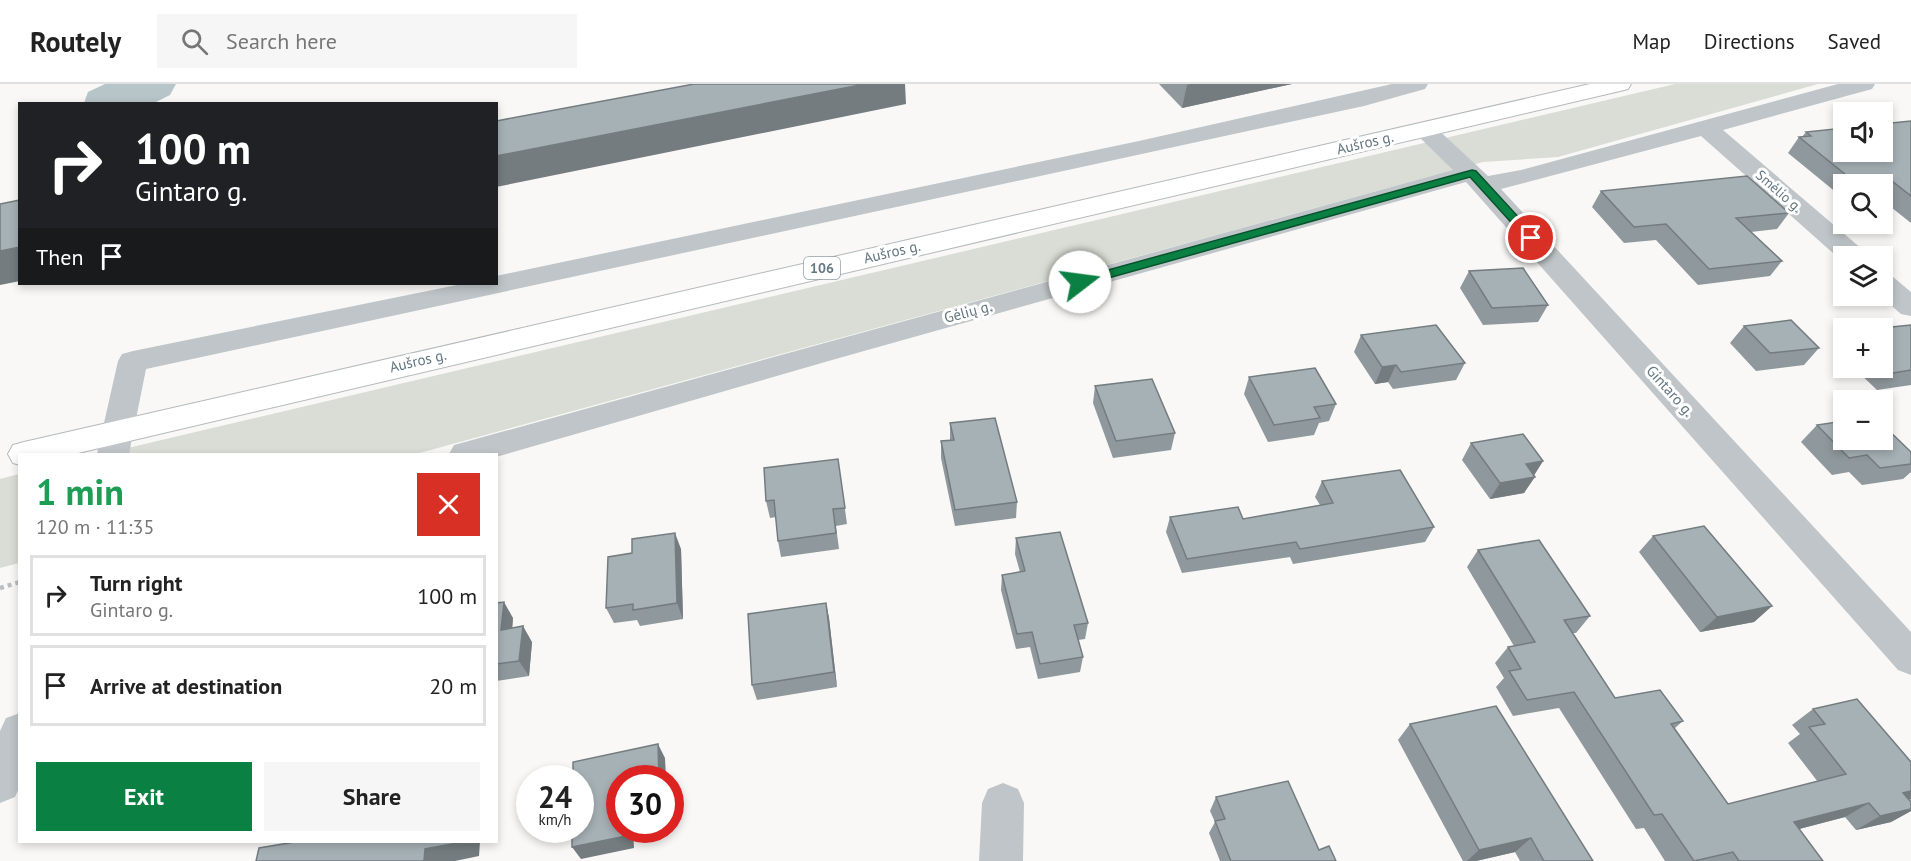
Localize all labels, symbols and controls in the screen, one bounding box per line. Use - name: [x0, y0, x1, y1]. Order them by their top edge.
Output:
- search box: [157, 14, 577, 68]
- text: Routely: [30, 23, 121, 60]
- icon: search: [178, 25, 211, 58]
- text: Search here: [226, 27, 337, 55]
- text: Map: [1632, 28, 1671, 55]
- text: Directions: [1704, 28, 1795, 55]
- text: Saved: [1828, 28, 1881, 55]
- map controls: [1833, 102, 1893, 450]
- button: sound: [1833, 102, 1893, 162]
- text: 100 m: [135, 121, 251, 176]
- icon: right: [36, 126, 114, 204]
- street label: Aušros g.: [1335, 127, 1395, 158]
- street label: Smėlio g.: [1752, 166, 1806, 216]
- text: Gintaro g.: [135, 174, 247, 208]
- button: search: [1833, 174, 1893, 234]
- pin: [1505, 212, 1556, 263]
- icon: arrive: [1514, 221, 1547, 254]
- street label: Aušros g.: [862, 236, 922, 267]
- icon: arrive: [95, 240, 128, 273]
- text: Then: [36, 243, 83, 271]
- button: layers: [1833, 246, 1893, 306]
- position arrow: [1048, 250, 1112, 314]
- road number: 106: [804, 257, 840, 279]
- street label: Gėlių g.: [942, 296, 994, 327]
- button: +: [1833, 318, 1893, 378]
- street label: Aušros g.: [388, 345, 448, 376]
- street label: Gintaro g.: [1642, 361, 1698, 420]
- button: −: [1833, 390, 1893, 450]
- text: 1 min: [36, 468, 124, 515]
- button: close: [417, 473, 480, 536]
- text: 120 m · 11:35: [36, 514, 154, 540]
- text: Turn right: [90, 569, 182, 597]
- icon: right: [39, 579, 72, 612]
- text: 100 m: [417, 582, 477, 610]
- text: Gintaro g.: [90, 597, 173, 623]
- icon: arrive: [39, 669, 72, 702]
- text: Arrive at destination: [90, 672, 282, 700]
- text: 20 m: [429, 672, 477, 700]
- button: Exit: [36, 762, 252, 831]
- button: Share: [264, 762, 480, 831]
- speed limit sign: 30: [606, 765, 684, 843]
- text: 24: [538, 777, 572, 816]
- text: km/h: [539, 810, 571, 829]

